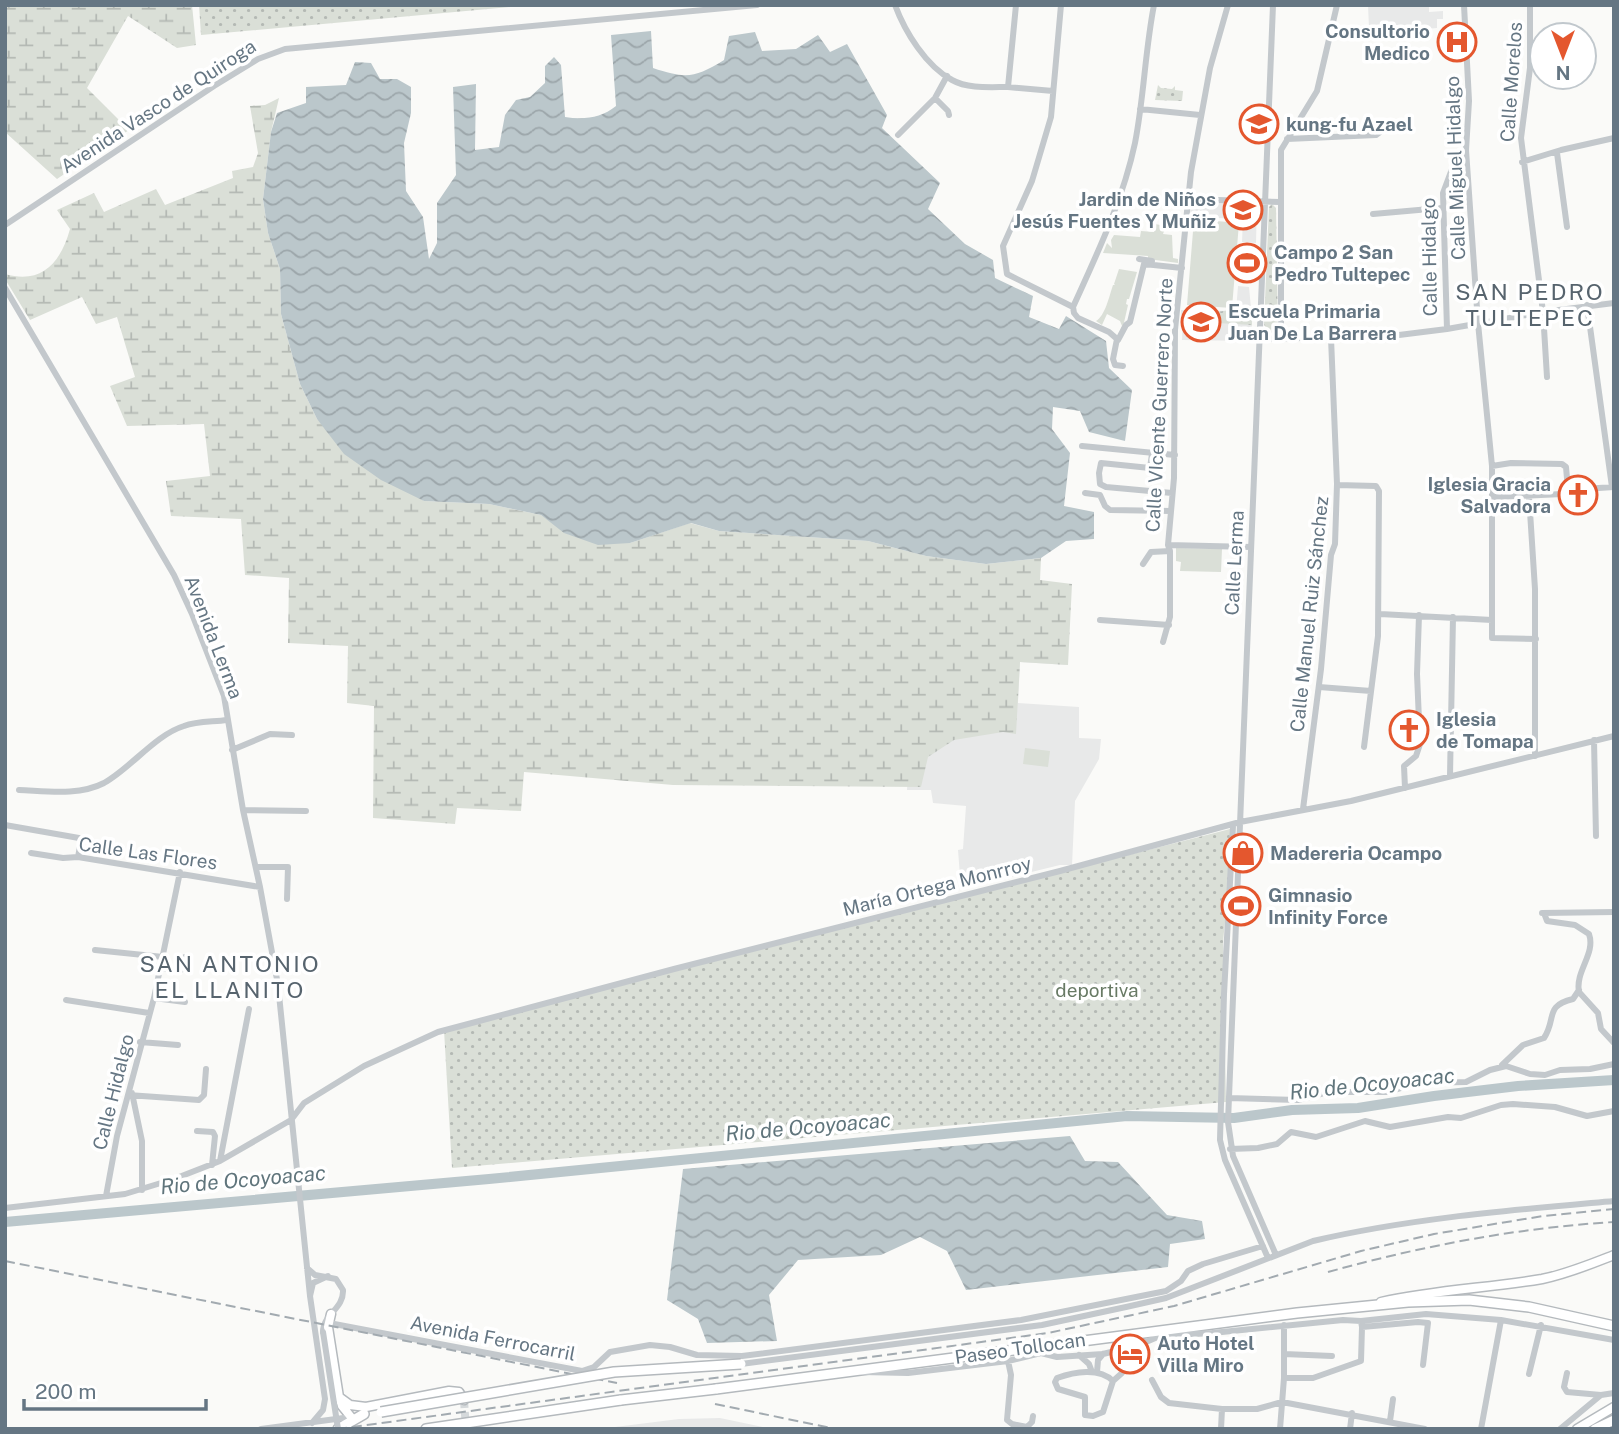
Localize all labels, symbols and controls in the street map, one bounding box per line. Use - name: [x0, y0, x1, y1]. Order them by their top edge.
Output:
- place label: Consultorio Medico: [1325, 20, 1430, 64]
- hospital icon: Consultorio Medico: [1436, 21, 1478, 63]
- street label: Calle Morelos: [1496, 21, 1526, 143]
- north arrow: [1528, 21, 1598, 91]
- street label: Avenida Vasco de Quiroga: [56, 35, 260, 177]
- text: N: [1556, 62, 1570, 84]
- street label: Calle Miguel Hidalgo: [1441, 76, 1469, 260]
- school or university icon: kung-fu Azael: [1238, 103, 1280, 145]
- place label: kung-fu Azael: [1286, 113, 1413, 135]
- place label: Jardin de Niños Jesús Fuentes Y Muñiz: [1014, 188, 1216, 232]
- school or university icon: Jardin de Niños Jesús Fuentes Y Muñiz: [1222, 189, 1264, 231]
- street label: Calle Hidalgo: [1417, 197, 1441, 317]
- place label: Campo 2 San Pedro Tultepec: [1274, 241, 1410, 285]
- sports icon: Campo 2 San Pedro Tultepec: [1226, 242, 1268, 284]
- street label: Calle VIcente Guerrero Norte: [1141, 277, 1177, 533]
- district label: SAN PEDRO TULTEPEC: [1455, 278, 1605, 331]
- place label: Escuela Primaria Juan De La Barrera: [1228, 300, 1397, 344]
- school or university icon: Escuela Primaria Juan De La Barrera: [1180, 301, 1222, 343]
- place label: Iglesia Gracia Salvadora: [1428, 473, 1551, 517]
- church icon: Iglesia Gracia Salvadora: [1557, 474, 1599, 516]
- street label: Calle Manuel Ruiz Sánchez: [1286, 495, 1332, 733]
- street label: Calle Lerma: [1220, 510, 1248, 616]
- street label: Avenida Lerma: [180, 572, 248, 702]
- place label: Iglesia de Tomapa: [1436, 708, 1534, 752]
- church icon: Iglesia de Tomapa: [1388, 709, 1430, 751]
- street label: Calle Las Flores: [77, 832, 219, 874]
- shop icon: Madereria Ocampo: [1222, 832, 1264, 874]
- place label: Madereria Ocampo: [1270, 842, 1442, 864]
- street label: María Ortega Monrroy: [840, 852, 1034, 920]
- place label: Gimnasio Infinity Force: [1268, 884, 1388, 928]
- sports icon: Gimnasio Infinity Force: [1220, 885, 1262, 927]
- district label: SAN ANTONIO EL LLANITO: [139, 950, 321, 1003]
- park label: deportiva: [1055, 979, 1139, 1001]
- street label: Calle Hidalgo: [88, 1032, 138, 1152]
- water label: Rio de Ocoyoacac: [1288, 1062, 1456, 1105]
- water label: Rio de Ocoyoacac: [724, 1107, 892, 1146]
- water label: Rio de Ocoyoacac: [159, 1160, 327, 1199]
- street label: Avenida Ferrocarril: [408, 1311, 578, 1365]
- street label: Paseo Tollocan: [953, 1328, 1087, 1368]
- place label: Auto Hotel Villa Miro: [1157, 1332, 1254, 1376]
- hotel icon: Auto Hotel Villa Miro: [1109, 1333, 1151, 1375]
- scale bar: [24, 1368, 206, 1412]
- text: 200 m: [35, 1379, 96, 1404]

